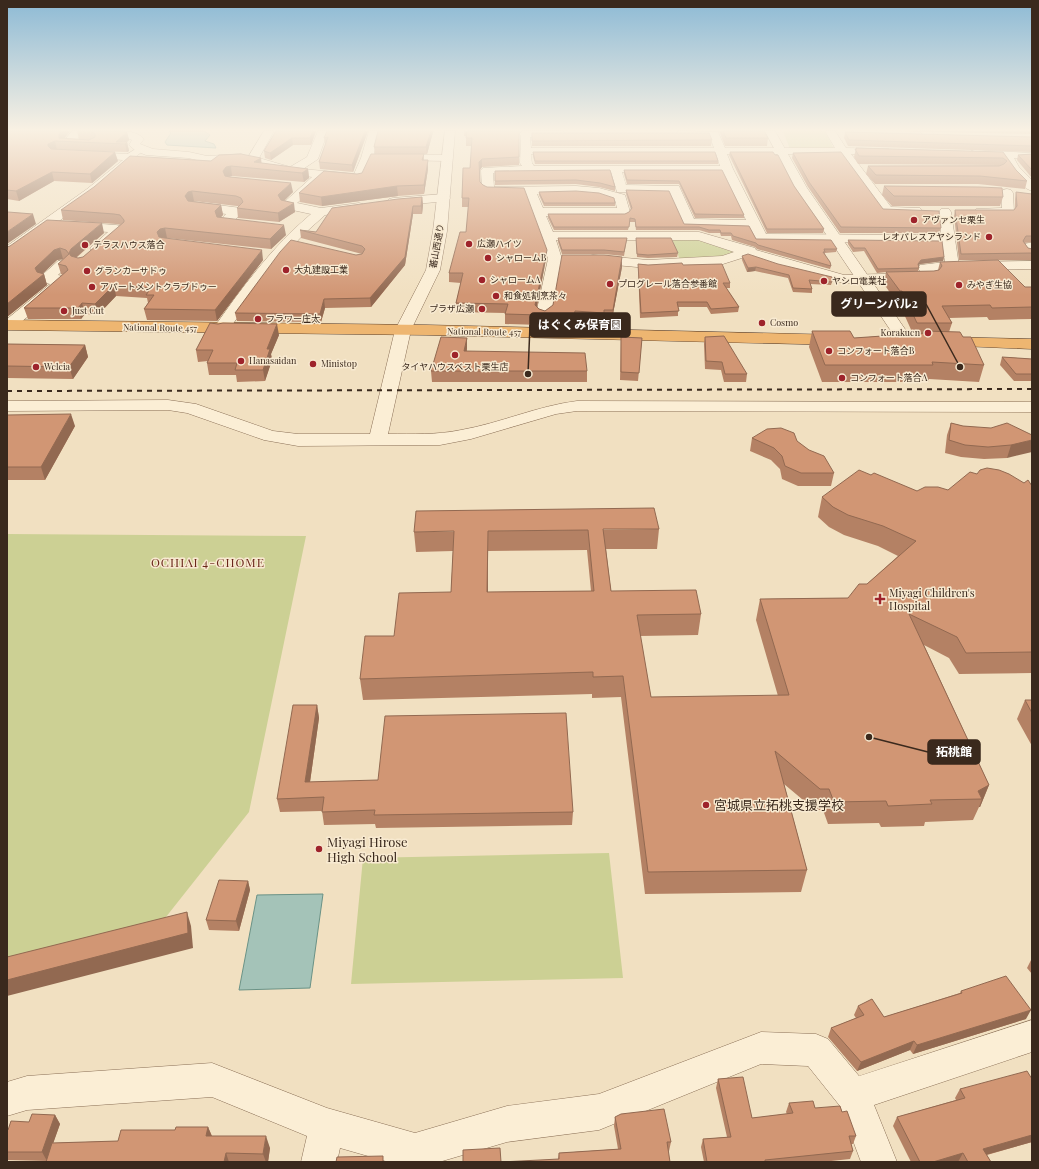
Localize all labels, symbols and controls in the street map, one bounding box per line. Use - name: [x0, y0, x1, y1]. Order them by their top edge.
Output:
- place label: アヴァンセ栗生: [922, 213, 985, 225]
- marker: アヴァンセ栗生: [909, 215, 919, 225]
- street label: 蕃山西通り: [426, 223, 446, 269]
- place label: レオパレスアヤシランド: [882, 230, 981, 242]
- marker: レオパレスアヤシランド: [984, 232, 994, 242]
- place label: 広瀬ハイツ: [477, 237, 522, 249]
- place label: テラスハウス落合: [93, 238, 165, 250]
- marker: 広瀬ハイツ: [464, 239, 474, 249]
- marker: テラスハウス落合: [80, 240, 90, 250]
- place label: シャロームB: [496, 251, 547, 263]
- marker: シャロームB: [483, 253, 493, 263]
- place label: 大丸建設工業: [294, 263, 348, 275]
- place label: グランカーサドゥ: [95, 264, 167, 276]
- marker: 大丸建設工業: [281, 265, 291, 275]
- marker: グランカーサドゥ: [82, 266, 92, 276]
- place label: シャロームA: [490, 273, 541, 285]
- place label: ヤシロ電業社: [832, 274, 886, 286]
- marker: シャロームA: [477, 275, 487, 285]
- marker: ヤシロ電業社: [819, 276, 829, 286]
- place label: プログレール落合参番館: [618, 277, 717, 289]
- place label: みやぎ生協: [967, 278, 1012, 290]
- marker: プログレール落合参番館: [605, 279, 615, 289]
- place label: アパートメントクラブドゥー: [100, 280, 217, 292]
- marker: みやぎ生協: [954, 280, 964, 290]
- marker: アパートメントクラブドゥー: [87, 282, 97, 292]
- place label: 和食処割烹茶々: [504, 289, 567, 301]
- marker: 和食処割烹茶々: [491, 291, 501, 301]
- callout: グリーンパル2: [832, 292, 926, 316]
- text: グリーンパル2: [840, 295, 918, 311]
- place label: プラザ広瀬: [429, 302, 474, 314]
- place label: Just Cut: [71, 304, 105, 316]
- marker: プラザ広瀬: [477, 304, 487, 314]
- marker: Just Cut: [59, 306, 69, 316]
- place label: フラワー庄太: [266, 312, 320, 324]
- callout: はぐくみ保育園: [530, 313, 630, 337]
- marker: フラワー庄太: [253, 314, 263, 324]
- text: はぐくみ保育園: [538, 316, 622, 332]
- place label: Cosmo: [770, 316, 798, 328]
- marker: Cosmo: [757, 318, 767, 328]
- street label: National Route 457: [123, 320, 197, 334]
- street label: National Route 457: [447, 324, 521, 338]
- place label: Korakuen: [881, 326, 921, 338]
- marker: Korakuen: [923, 328, 933, 338]
- place label: コンフォート落合B: [837, 344, 915, 356]
- marker: コンフォート落合B: [824, 346, 834, 356]
- marker: タイヤハウスベスト栗生店: [450, 350, 460, 360]
- place label: Hanasaidan: [249, 354, 297, 366]
- marker: Hanasaidan: [236, 356, 246, 366]
- place label: Ministop: [321, 357, 357, 369]
- marker: Ministop: [308, 359, 318, 369]
- place label: Welcia: [43, 360, 71, 372]
- place label: タイヤハウスベスト栗生店: [401, 360, 509, 372]
- marker: Welcia: [31, 362, 41, 372]
- place label: コンフォート落合A: [850, 371, 928, 383]
- marker: コンフォート落合A: [837, 373, 847, 383]
- district label: OCHIAI 4-CHOME: [151, 554, 265, 570]
- place label: Miyagi Children's Hospital: [889, 585, 975, 613]
- marker: Miyagi Children's Hospital: [874, 593, 886, 605]
- callout: 拓桃館: [928, 740, 980, 764]
- text: 拓桃館: [936, 743, 972, 759]
- place label: 宮城県立拓桃支援学校: [714, 796, 844, 813]
- marker: 宮城県立拓桃支援学校: [701, 800, 711, 810]
- place label: Miyagi Hirose High School: [327, 833, 408, 865]
- marker: Miyagi Hirose High School: [314, 844, 324, 854]

